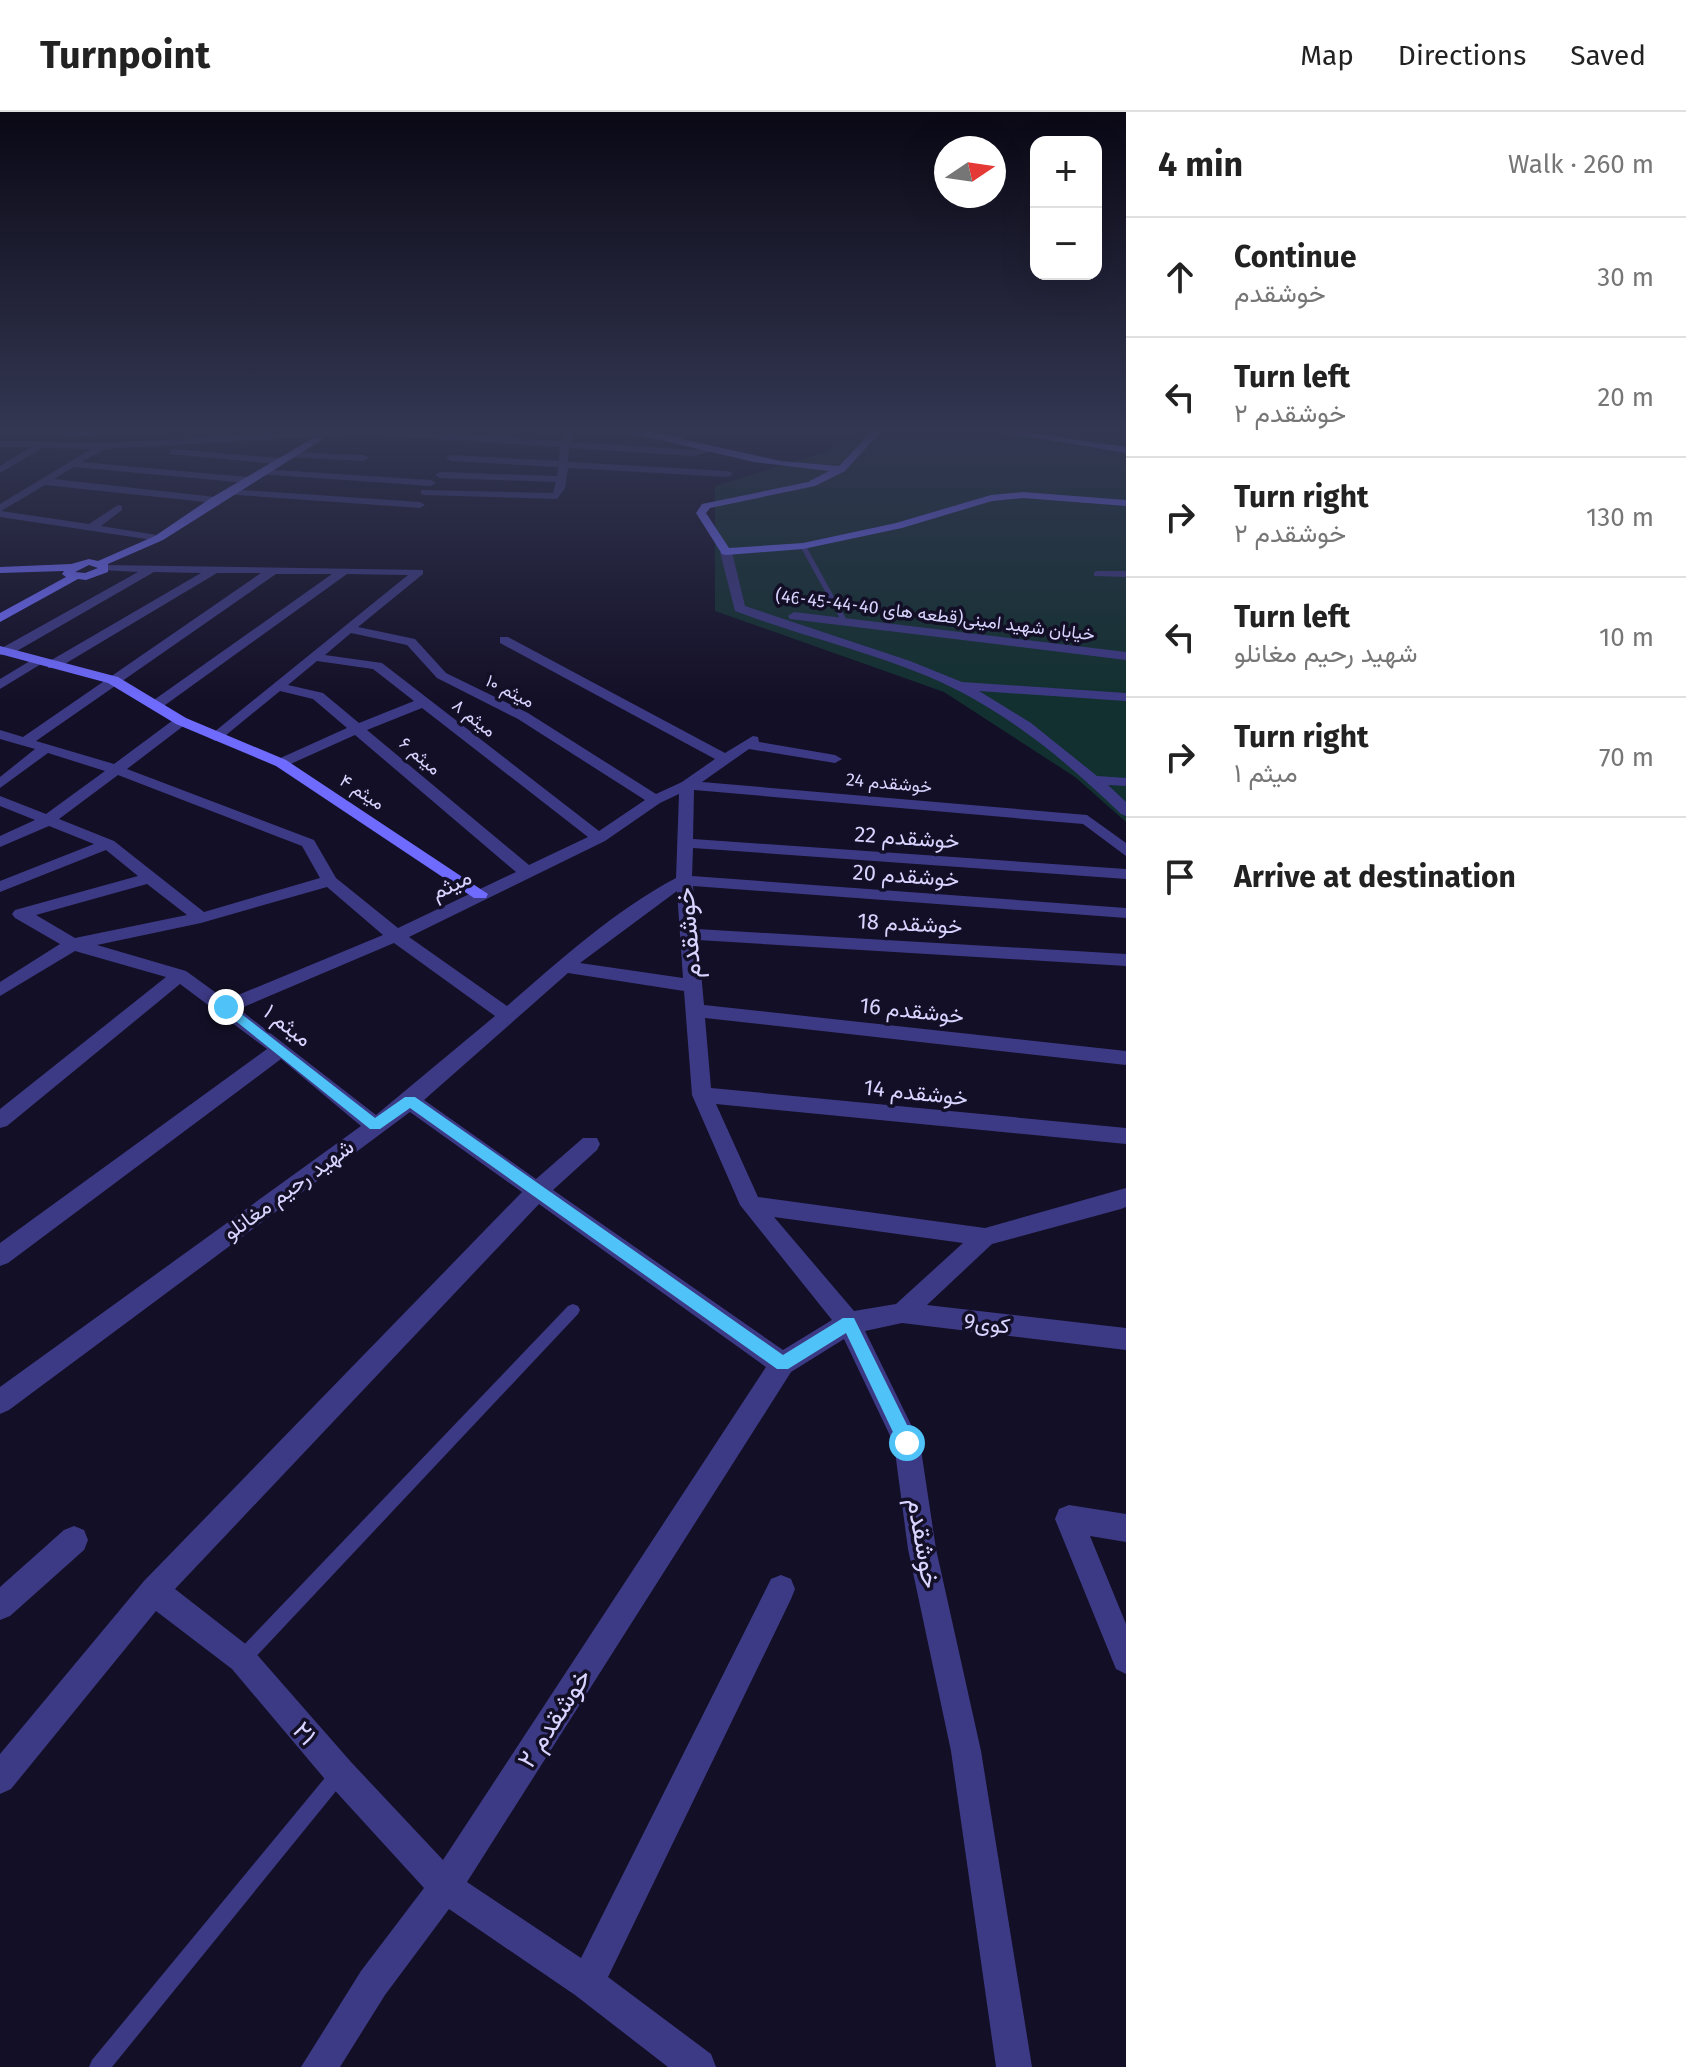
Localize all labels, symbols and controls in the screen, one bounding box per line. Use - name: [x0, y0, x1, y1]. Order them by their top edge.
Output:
- text: Turnpoint: [40, 32, 210, 78]
- text: Map: [1300, 39, 1354, 72]
- text: Directions: [1398, 39, 1526, 72]
- text: Saved: [1570, 39, 1646, 72]
- north arrow: [934, 136, 1006, 208]
- map controls: [1030, 136, 1102, 280]
- button: +: [1030, 136, 1102, 208]
- text: 4 min: [1158, 144, 1243, 185]
- text: Walk · 260 m: [1508, 149, 1654, 180]
- button: −: [1030, 208, 1102, 280]
- text: Continue: [1234, 239, 1357, 275]
- icon: ahead: [1158, 255, 1202, 299]
- text: 30 m: [1597, 262, 1654, 293]
- text: خوشقدم: [1234, 278, 1326, 309]
- text: Turn left: [1234, 359, 1350, 395]
- icon: left: [1158, 375, 1202, 419]
- text: 20 m: [1597, 382, 1654, 413]
- text: ۲ خوشقدم: [1234, 398, 1346, 429]
- text: Turn right: [1234, 479, 1369, 515]
- icon: right: [1158, 495, 1202, 539]
- text: 130 m: [1586, 502, 1654, 533]
- text: ۲ خوشقدم: [1234, 518, 1346, 549]
- street label: خیابان شهید امینی(قطعه های 40-44-45-46): [774, 584, 1096, 646]
- text: Turn left: [1234, 599, 1350, 635]
- icon: left: [1158, 615, 1202, 659]
- text: 10 m: [1599, 622, 1654, 653]
- text: شهید رحیم مغانلو: [1234, 638, 1417, 669]
- street label: ۱۰ میثم: [482, 669, 538, 713]
- street label: ۸ میثم: [447, 694, 500, 743]
- text: Turn right: [1234, 719, 1369, 755]
- street label: ۶ میثم: [394, 732, 445, 780]
- icon: right: [1158, 735, 1202, 779]
- text: 70 m: [1599, 742, 1654, 773]
- text: ۱ میثم: [1234, 758, 1298, 789]
- street label: خوشقدم 24: [845, 768, 933, 799]
- street label: ۴ میثم: [335, 769, 389, 815]
- street label: خوشقدم 22: [853, 820, 960, 856]
- icon: arrive: [1158, 855, 1202, 899]
- street label: خوشقدم 20: [852, 858, 960, 894]
- text: Arrive at destination: [1234, 859, 1516, 895]
- street label: میثم: [427, 863, 476, 907]
- street label: خوشقدم: [669, 886, 709, 980]
- street label: خوشقدم 18: [857, 907, 963, 941]
- route end: [208, 989, 244, 1025]
- street label: خوشقدم 16: [858, 992, 965, 1030]
- street label: ۱ میثم: [258, 998, 317, 1053]
- street label: خوشقدم 14: [862, 1074, 969, 1112]
- street label: شهید رحیم مغانلو: [218, 1133, 360, 1247]
- street label: کوی9: [962, 1307, 1012, 1340]
- route start: [889, 1425, 925, 1461]
- street label: خوشقدم: [899, 1495, 947, 1591]
- street label: ۲ خوشقدم: [511, 1663, 599, 1774]
- street label: ۲۱: [286, 1715, 323, 1751]

